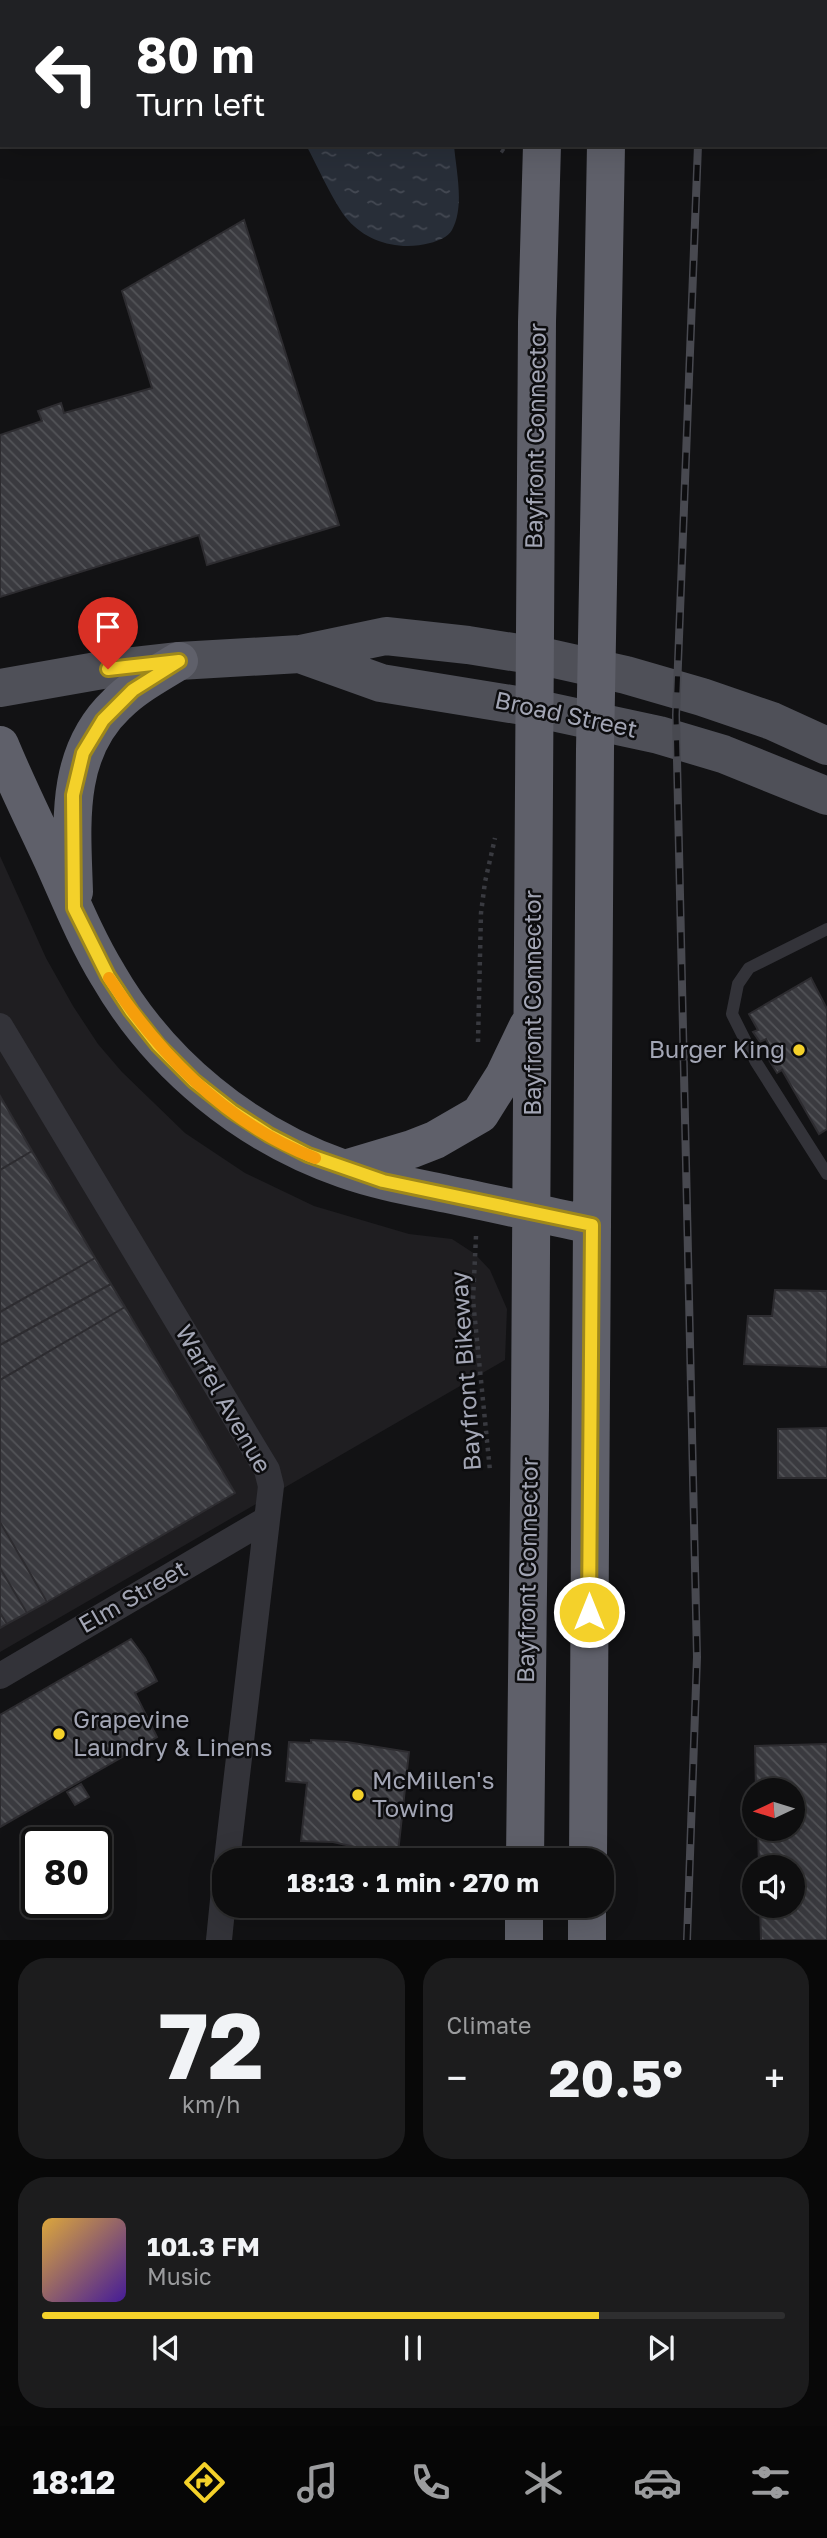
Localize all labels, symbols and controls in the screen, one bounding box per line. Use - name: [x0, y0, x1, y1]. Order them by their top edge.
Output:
- text: 80 m: [136, 25, 254, 84]
- icon: left: [21, 28, 112, 119]
- text: Turn left: [136, 85, 265, 123]
- street label: Bayfront Connector: [518, 323, 551, 549]
- pin: [78, 597, 138, 669]
- icon: arrive: [89, 608, 127, 646]
- street label: Broad Street: [492, 684, 640, 743]
- street label: Bayfront Connector: [517, 890, 546, 1116]
- place label: Burger King: [649, 1034, 785, 1063]
- marker: Burger King: [791, 1042, 807, 1058]
- street label: Bayfront Bikeway: [443, 1270, 486, 1472]
- street label: Warfel Avenue: [170, 1319, 278, 1478]
- street label: Bayfront Connector: [510, 1457, 543, 1683]
- street label: Elm Street: [73, 1553, 192, 1638]
- position arrow: [552, 1575, 626, 1649]
- place label: Grapevine Laundry & Linens: [73, 1704, 272, 1761]
- marker: Grapevine Laundry & Linens: [51, 1726, 67, 1742]
- place label: McMillen's Towing: [372, 1765, 494, 1822]
- north arrow: [742, 1778, 805, 1841]
- map controls: [742, 1778, 805, 1918]
- marker: McMillen's Towing: [350, 1787, 366, 1803]
- speed limit sign: 80: [21, 1827, 112, 1918]
- button: sound: [742, 1855, 805, 1918]
- text: 18:13 · 1 min · 270 m: [287, 1867, 539, 1898]
- text: 72: [159, 1990, 264, 2099]
- text: Climate: [447, 2011, 531, 2039]
- text: 20.5°: [549, 2046, 683, 2108]
- text: −: [447, 2055, 467, 2100]
- text: +: [764, 2055, 785, 2100]
- text: km/h: [182, 2090, 241, 2118]
- text: 101.3 FM: [147, 2231, 260, 2262]
- text: Music: [147, 2262, 212, 2290]
- icon: previous: [147, 2329, 185, 2367]
- icon: pause: [394, 2329, 432, 2367]
- icon: next: [642, 2329, 680, 2367]
- icon: directions: [180, 2458, 229, 2507]
- icon: music: [293, 2458, 342, 2507]
- icon: phone: [406, 2458, 455, 2507]
- icon: climate: [519, 2458, 568, 2507]
- icon: car: [633, 2458, 682, 2507]
- icon: filters: [746, 2458, 795, 2507]
- text: 18:12: [32, 2463, 115, 2501]

